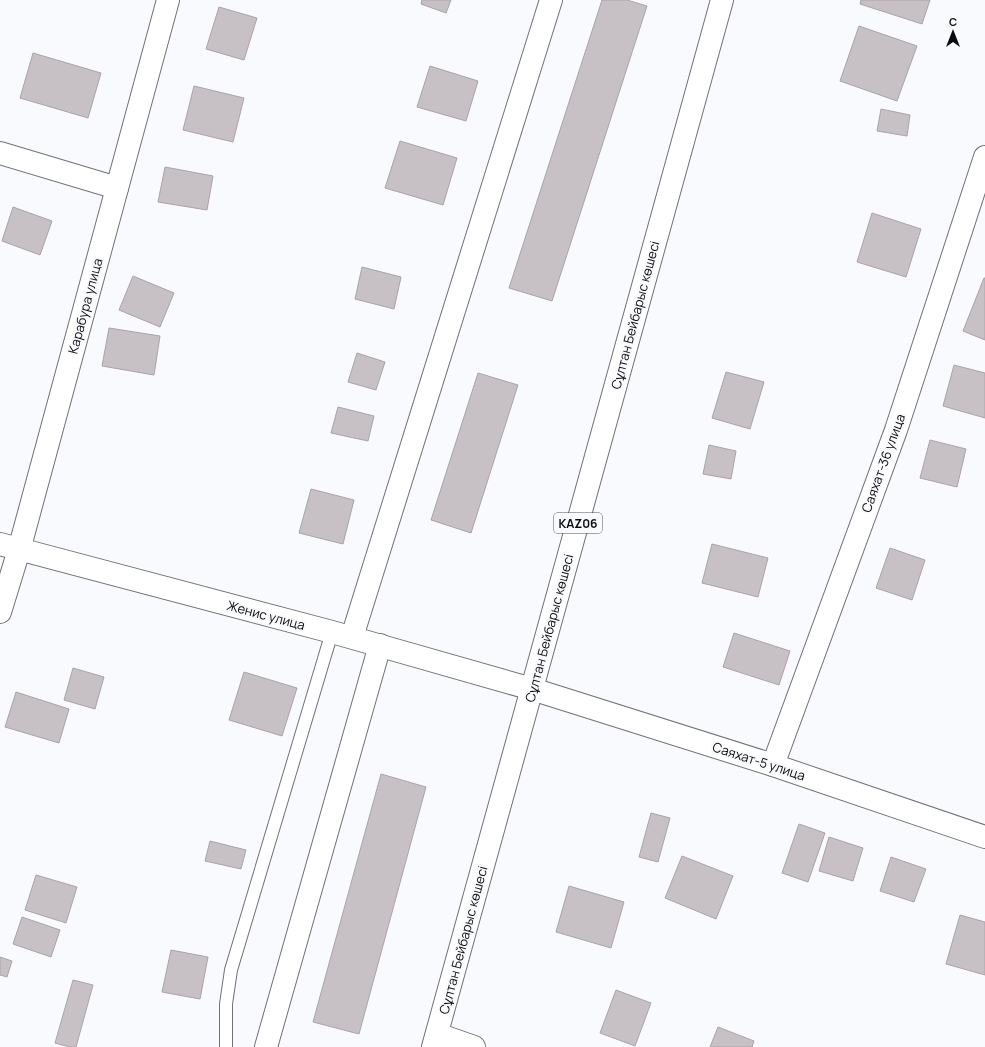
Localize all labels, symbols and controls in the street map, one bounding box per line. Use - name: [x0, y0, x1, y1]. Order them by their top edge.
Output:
- north arrow: [933, 12, 973, 52]
- text: С: [949, 14, 957, 29]
- street label: Сұлтан Бейбарыс көшесі: [607, 239, 663, 391]
- street label: Карабура улица: [64, 256, 106, 356]
- street label: Саяхат-36 улица: [857, 411, 909, 515]
- road number: KAZ06: [554, 513, 602, 533]
- street label: Сұлтан Бейбарыс көшесі: [521, 552, 577, 704]
- street label: Женис улица: [225, 596, 307, 634]
- street label: Саяхат-5 улица: [710, 738, 808, 784]
- street label: Сұлтан Бейбарыс көшесі: [435, 864, 491, 1016]

